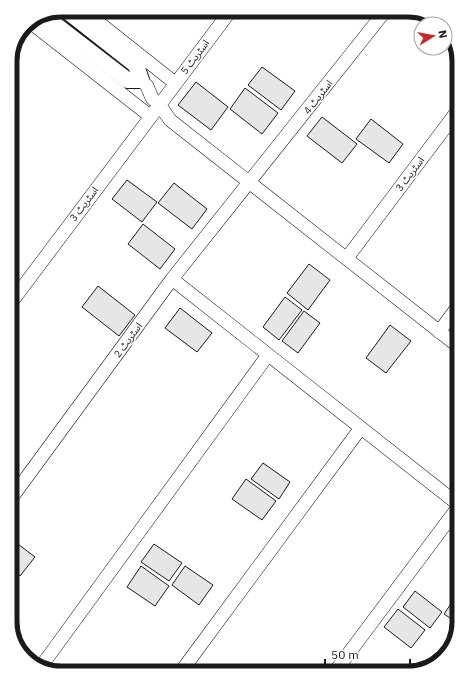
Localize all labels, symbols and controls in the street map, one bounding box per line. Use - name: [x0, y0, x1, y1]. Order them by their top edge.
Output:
- north arrow: [413, 16, 453, 56]
- text: N: [435, 29, 450, 39]
- street label: اسٹریٹ 5: [178, 37, 212, 77]
- street label: اسٹریٹ 4: [301, 77, 335, 117]
- street label: اسٹریٹ 3: [393, 154, 427, 194]
- street label: اسٹریٹ 3: [67, 184, 101, 224]
- street label: اسٹریٹ 2: [111, 320, 145, 360]
- scale bar: [325, 641, 410, 667]
- text: 50 m: [331, 647, 359, 662]

